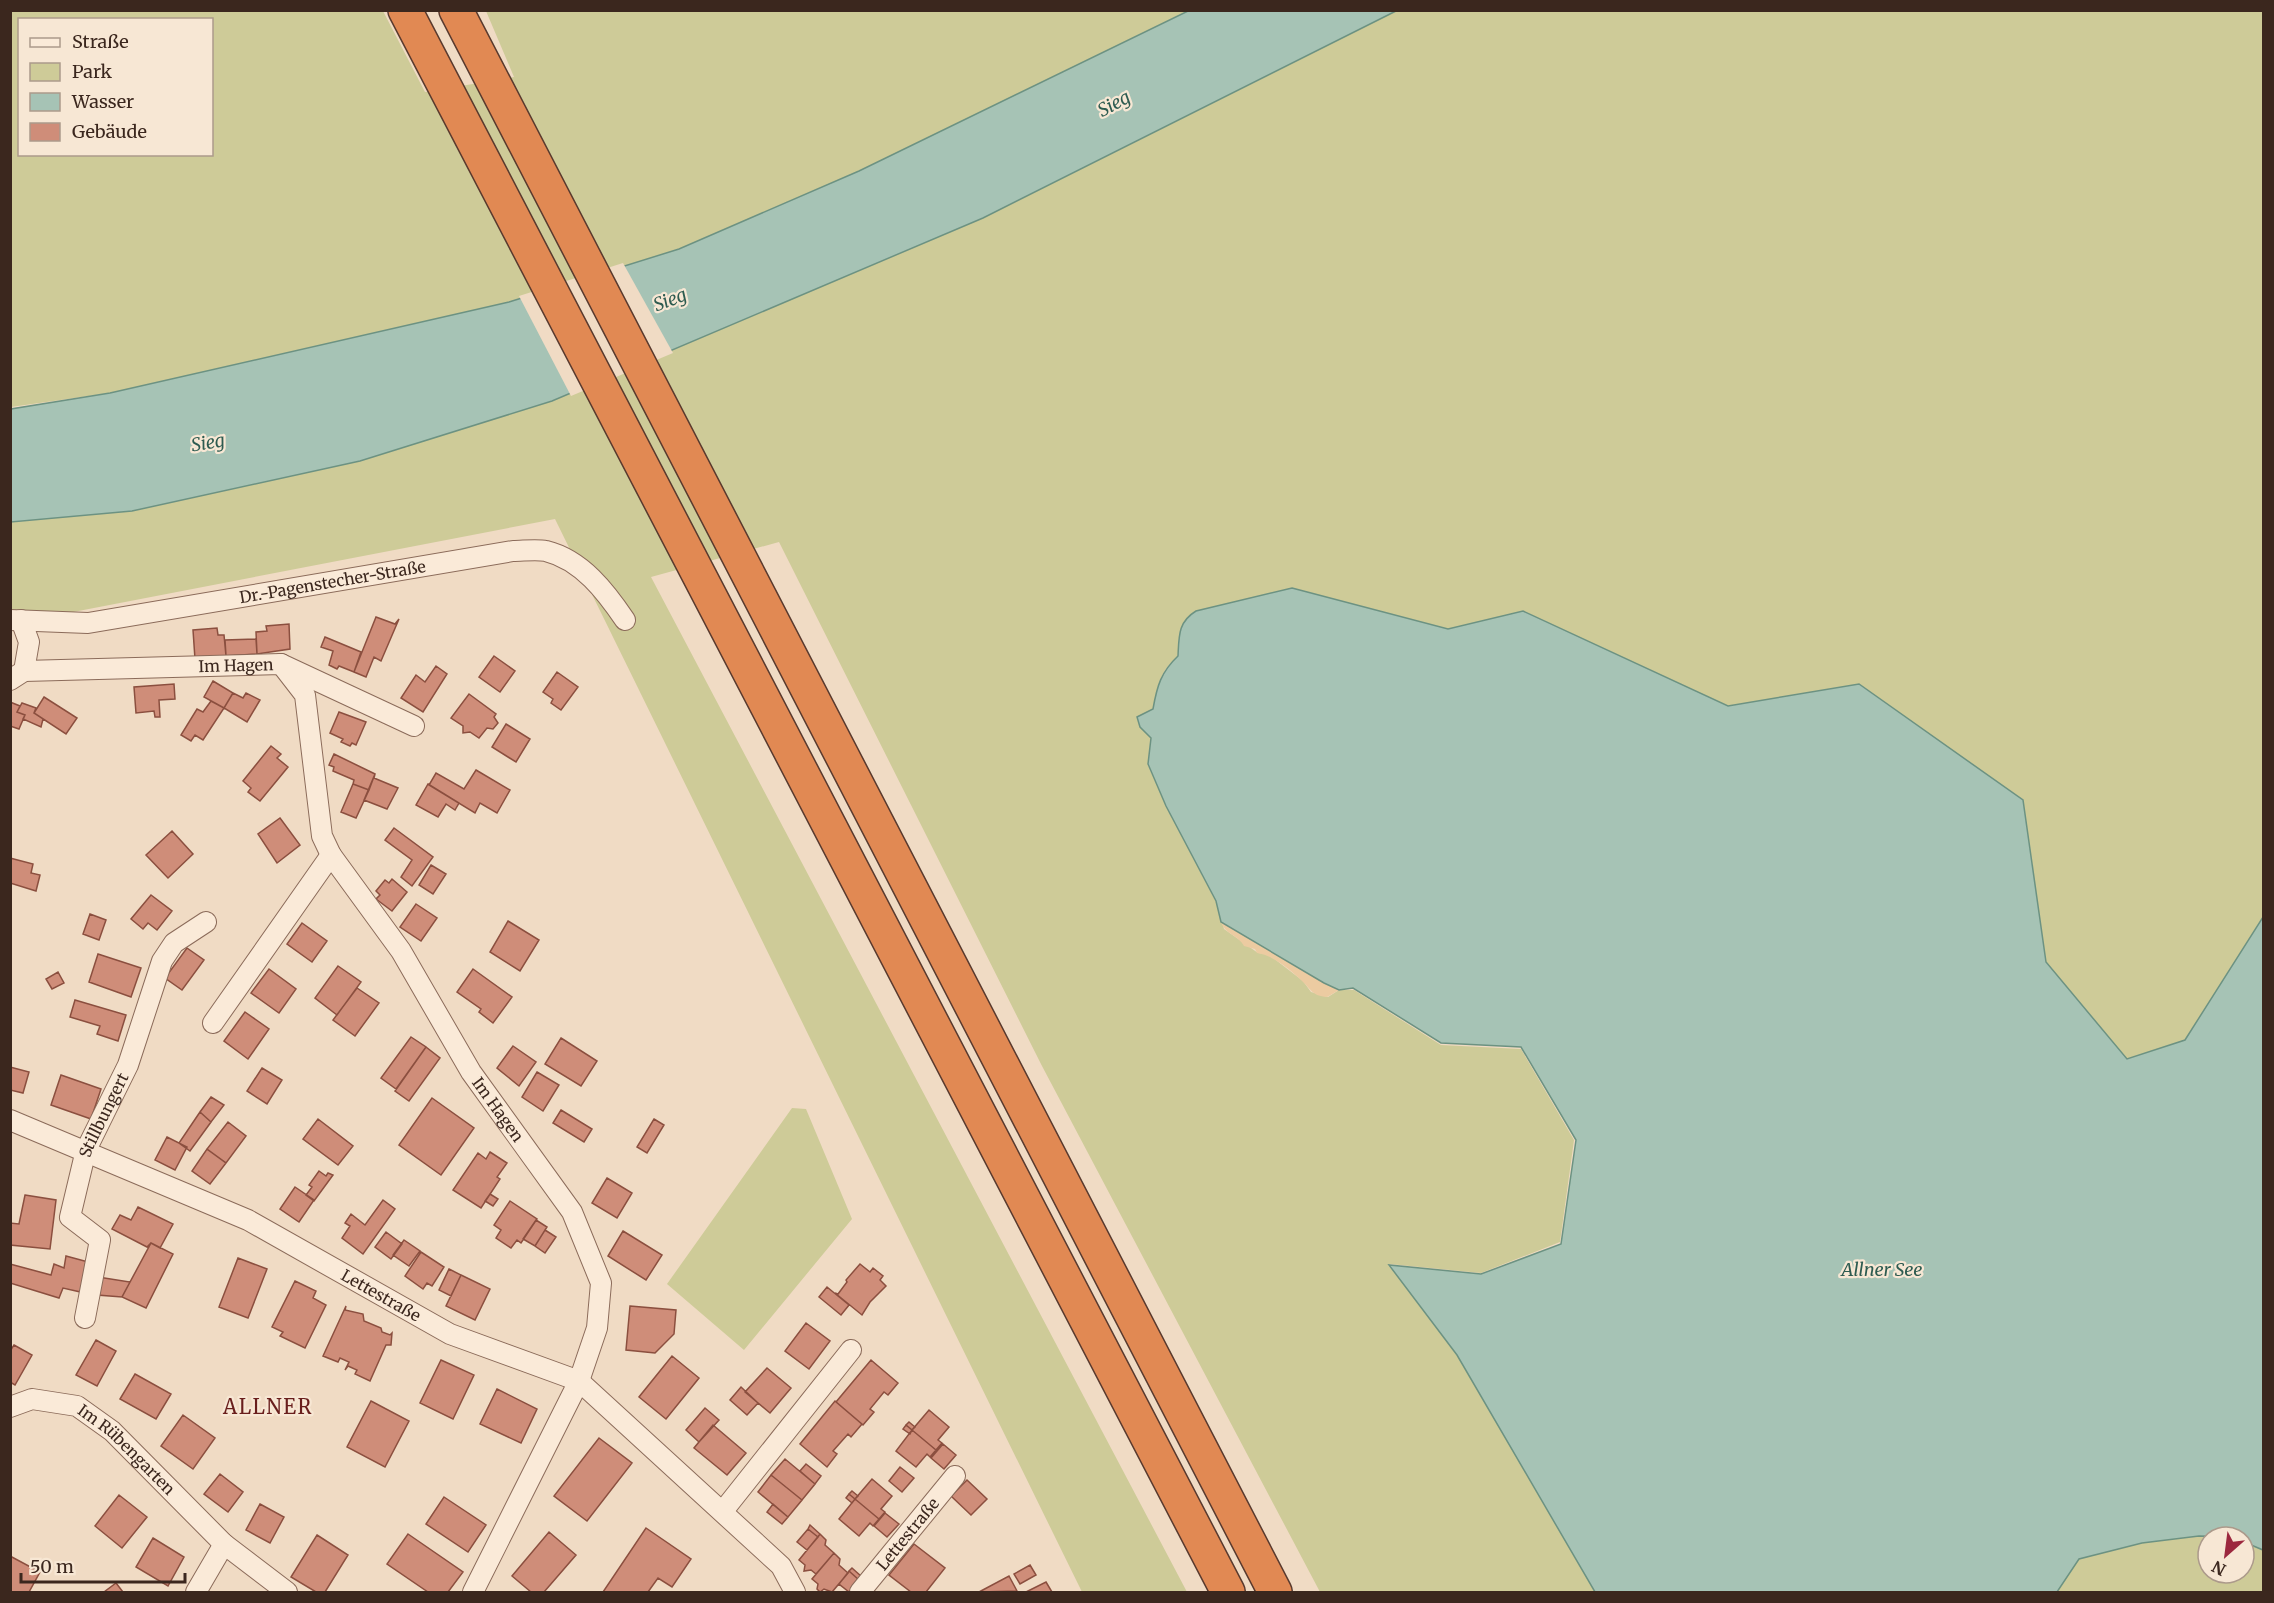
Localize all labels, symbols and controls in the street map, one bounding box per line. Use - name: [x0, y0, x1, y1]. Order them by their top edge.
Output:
- legend: [18, 18, 213, 156]
- text: Straße: [72, 30, 129, 53]
- text: Park: [72, 60, 113, 83]
- water label: Sieg: [1094, 86, 1134, 122]
- text: Wasser: [71, 90, 134, 113]
- text: Gebäude: [72, 120, 147, 143]
- water label: Sieg: [650, 283, 690, 316]
- water label: Sieg: [190, 429, 226, 456]
- street label: Dr.-Pagenstecher-Straße: [238, 556, 427, 607]
- street label: Im Hagen: [198, 654, 274, 676]
- street label: Stillbungert: [75, 1069, 133, 1159]
- street label: Im Hagen: [468, 1073, 528, 1146]
- water label: Allner See: [1840, 1258, 1922, 1281]
- street label: Lettestraße: [338, 1265, 424, 1325]
- district label: ALLNER: [222, 1394, 313, 1419]
- street label: Im Rübengarten: [74, 1400, 180, 1499]
- street label: Lettestraße: [872, 1494, 943, 1574]
- north arrow: [2196, 1525, 2256, 1585]
- scale bar: [21, 1546, 184, 1584]
- text: 50 m: [30, 1555, 74, 1578]
- text: N: [2208, 1556, 2229, 1580]

